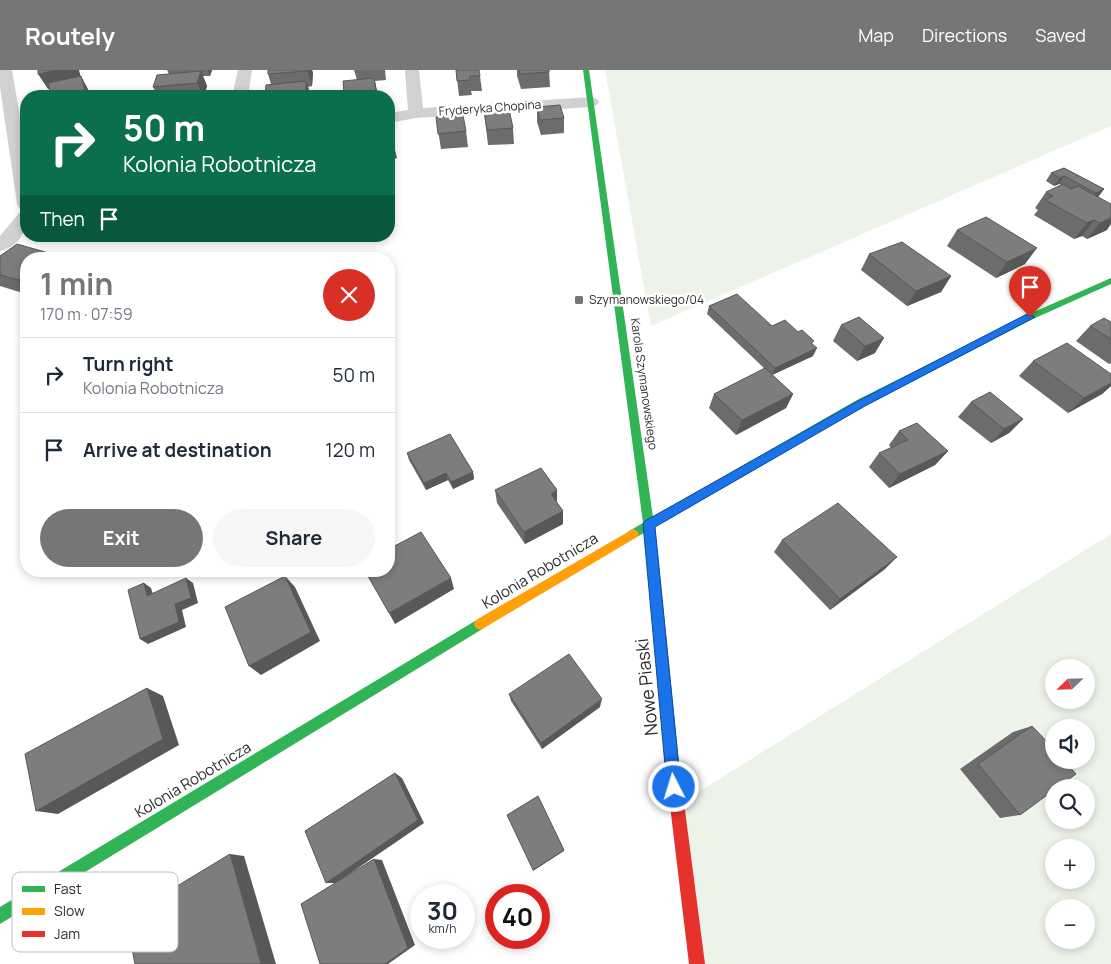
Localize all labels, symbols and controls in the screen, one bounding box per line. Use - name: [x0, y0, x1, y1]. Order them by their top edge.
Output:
- text: Routely: [25, 19, 115, 52]
- text: Map: [858, 23, 894, 47]
- text: Directions: [922, 23, 1007, 47]
- text: Saved: [1035, 23, 1086, 47]
- street label: Fryderyka Chopina: [438, 95, 542, 120]
- text: 50 m: [123, 104, 205, 152]
- icon: right: [40, 110, 105, 175]
- text: Kolonia Robotnicza: [123, 149, 317, 179]
- icon: arrive: [95, 205, 123, 233]
- text: Then: [40, 206, 85, 232]
- text: 1 min: [40, 263, 113, 304]
- pin: [1009, 266, 1051, 317]
- button: close: [323, 269, 375, 321]
- icon: arrive: [1016, 273, 1044, 301]
- place label: Szymanowskiego/04: [589, 291, 704, 308]
- marker: Szymanowskiego/04: [573, 294, 585, 306]
- text: 170 m · 07:59: [40, 303, 133, 325]
- street label: Karola Szymanowskiego: [627, 317, 662, 451]
- text: Turn right: [83, 351, 173, 377]
- icon: right: [40, 361, 68, 389]
- text: 50 m: [333, 362, 375, 388]
- text: Kolonia Robotnicza: [83, 377, 224, 399]
- icon: arrive: [40, 436, 68, 464]
- text: Arrive at destination: [83, 437, 272, 463]
- text: 120 m: [325, 437, 375, 463]
- button: Exit: [40, 509, 203, 567]
- button: Share: [213, 509, 375, 567]
- street label: Kolonia Robotnicza: [478, 528, 602, 614]
- street label: Nowe Piaski: [629, 637, 663, 737]
- north arrow: [1045, 659, 1095, 709]
- map controls: [1045, 659, 1095, 949]
- button: sound: [1045, 719, 1095, 769]
- street label: Kolonia Robotnicza: [131, 737, 255, 823]
- position arrow: [647, 760, 699, 812]
- button: search: [1045, 779, 1095, 829]
- button: +: [1045, 839, 1095, 889]
- legend: [12, 872, 178, 952]
- text: Fast: [54, 879, 82, 898]
- speed limit sign: 40: [485, 884, 550, 949]
- text: 30: [427, 893, 458, 928]
- button: −: [1045, 899, 1095, 949]
- text: Slow: [54, 901, 85, 920]
- text: km/h: [429, 920, 456, 937]
- text: Jam: [54, 924, 80, 943]

